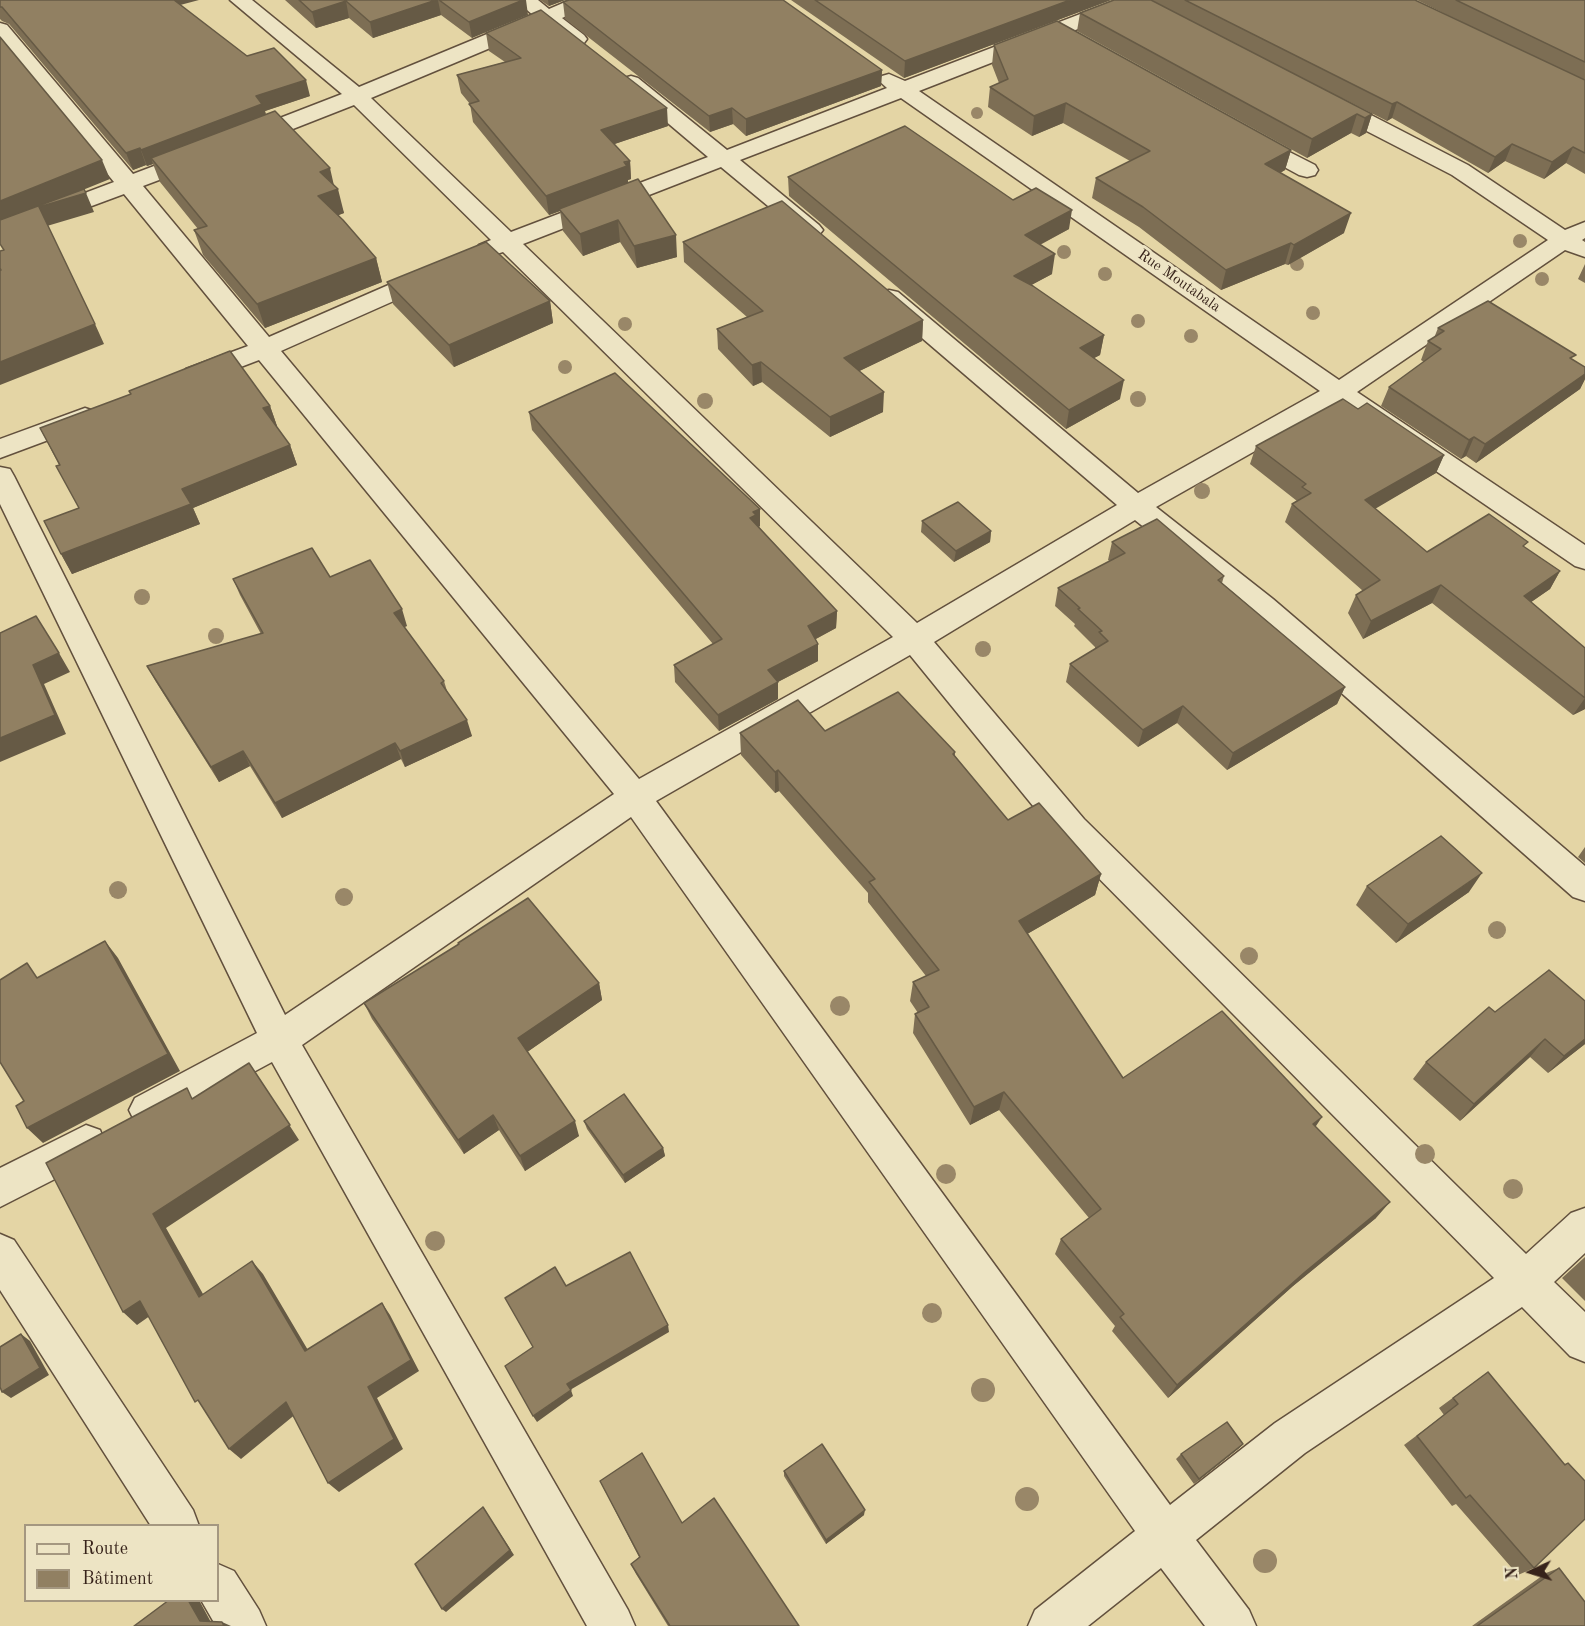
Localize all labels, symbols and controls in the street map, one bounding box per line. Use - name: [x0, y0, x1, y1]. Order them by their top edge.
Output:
- street label: Rue Moutabala: [1134, 246, 1224, 316]
- legend: [24, 1524, 219, 1602]
- text: Route: [82, 1540, 128, 1558]
- north arrow: [1501, 1542, 1561, 1602]
- text: N: [1505, 1567, 1521, 1580]
- text: Bâtiment: [82, 1570, 153, 1588]

